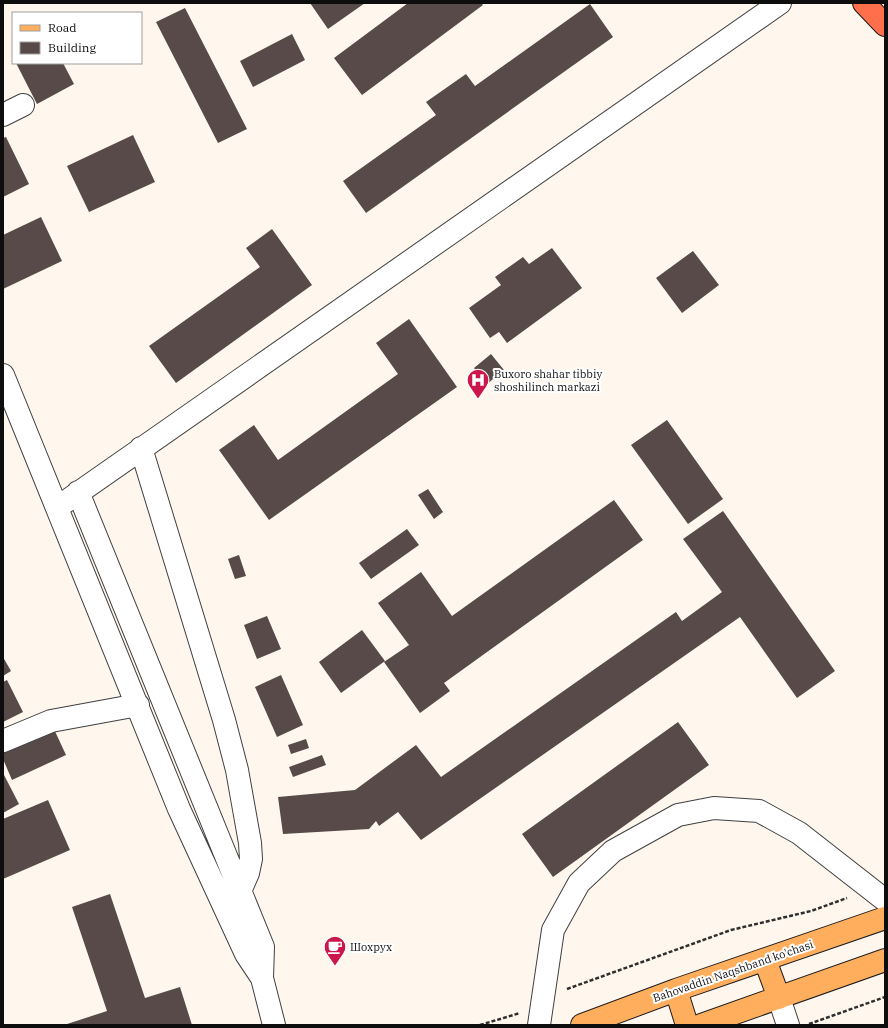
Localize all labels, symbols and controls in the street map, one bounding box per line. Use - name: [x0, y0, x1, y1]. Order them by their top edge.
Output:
- legend: [12, 12, 142, 64]
- text: Road: [48, 20, 77, 35]
- text: Building: [48, 40, 96, 55]
- hospital icon: Buxoro shahar tibbiy shoshilinch markazi: [465, 367, 491, 400]
- place label: Buxoro shahar tibbiy shoshilinch markazi: [494, 367, 602, 394]
- cafe icon: Шохрух: [322, 934, 348, 967]
- street label: Bahovaddin Naqshband ko'chasi: [651, 937, 816, 1005]
- place label: Шохрух: [350, 940, 392, 954]

